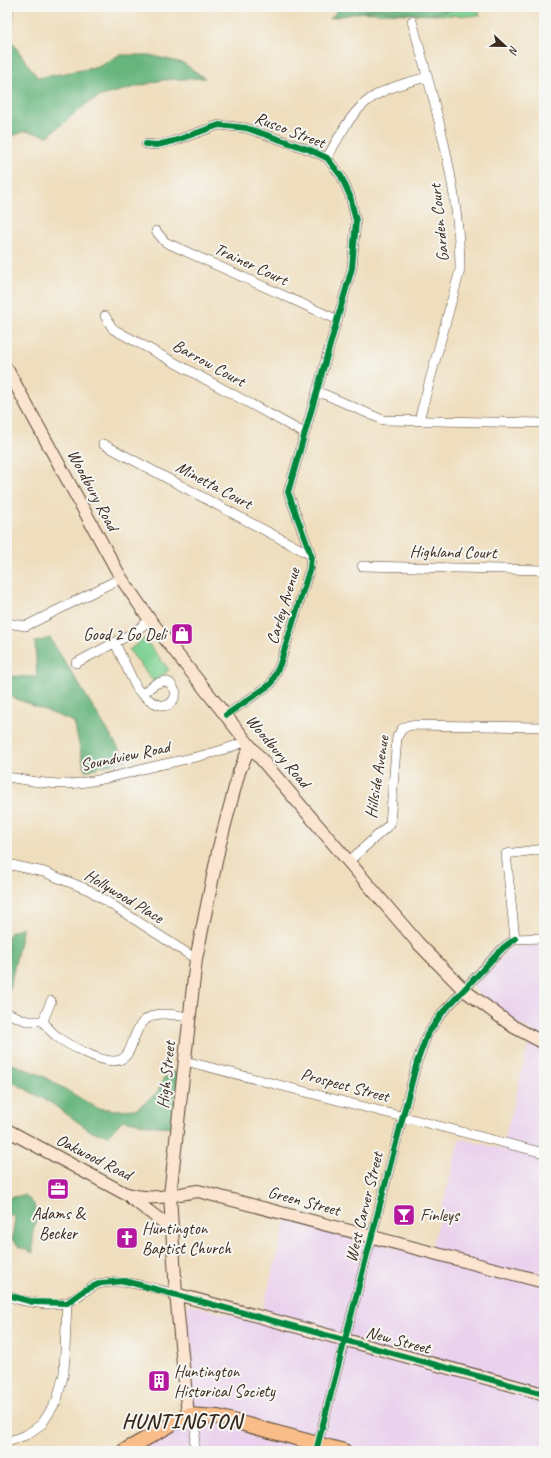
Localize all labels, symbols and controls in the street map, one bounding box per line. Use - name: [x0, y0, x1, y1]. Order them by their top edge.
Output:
- north arrow: [485, 26, 525, 66]
- text: N: [506, 44, 522, 58]
- street label: Rusco Street: [252, 107, 330, 154]
- street label: Garden Court: [424, 181, 454, 263]
- street label: Trainer Court: [211, 238, 293, 291]
- street label: Barrow Court: [169, 335, 251, 393]
- street label: Woodbury Road: [63, 446, 125, 537]
- street label: Minetta Court: [172, 456, 258, 515]
- street label: Highland Court: [409, 541, 499, 563]
- street label: Carley Avenue: [261, 564, 305, 647]
- shop icon: Good 2 Go Deli: [169, 621, 195, 647]
- place label: Good 2 Go Deli: [83, 624, 169, 645]
- street label: Woodbury Road: [241, 710, 317, 794]
- street label: Hillside Avenue: [360, 733, 394, 820]
- street label: Soundview Road: [79, 736, 175, 776]
- street label: Hollywood Place: [81, 864, 169, 929]
- street label: High Street: [152, 1038, 180, 1110]
- street label: Prospect Street: [299, 1063, 394, 1107]
- street label: Oakwood Road: [53, 1129, 137, 1186]
- street label: West Carver Street: [340, 1147, 388, 1264]
- office icon: Adams & Becker: [45, 1176, 71, 1202]
- street label: Green Street: [266, 1181, 345, 1221]
- bar icon: Finleys: [391, 1202, 417, 1228]
- place label: Adams & Becker: [32, 1203, 87, 1244]
- place label: Finleys: [420, 1205, 461, 1226]
- place label: Huntington Baptist Church: [142, 1218, 232, 1259]
- church icon: Huntington Baptist Church: [114, 1225, 140, 1251]
- street label: New Street: [364, 1321, 435, 1359]
- place label: Huntington Historical Society: [174, 1361, 276, 1402]
- building icon: Huntington Historical Society: [146, 1368, 172, 1394]
- district label: HUNTINGTON: [122, 1408, 245, 1434]

